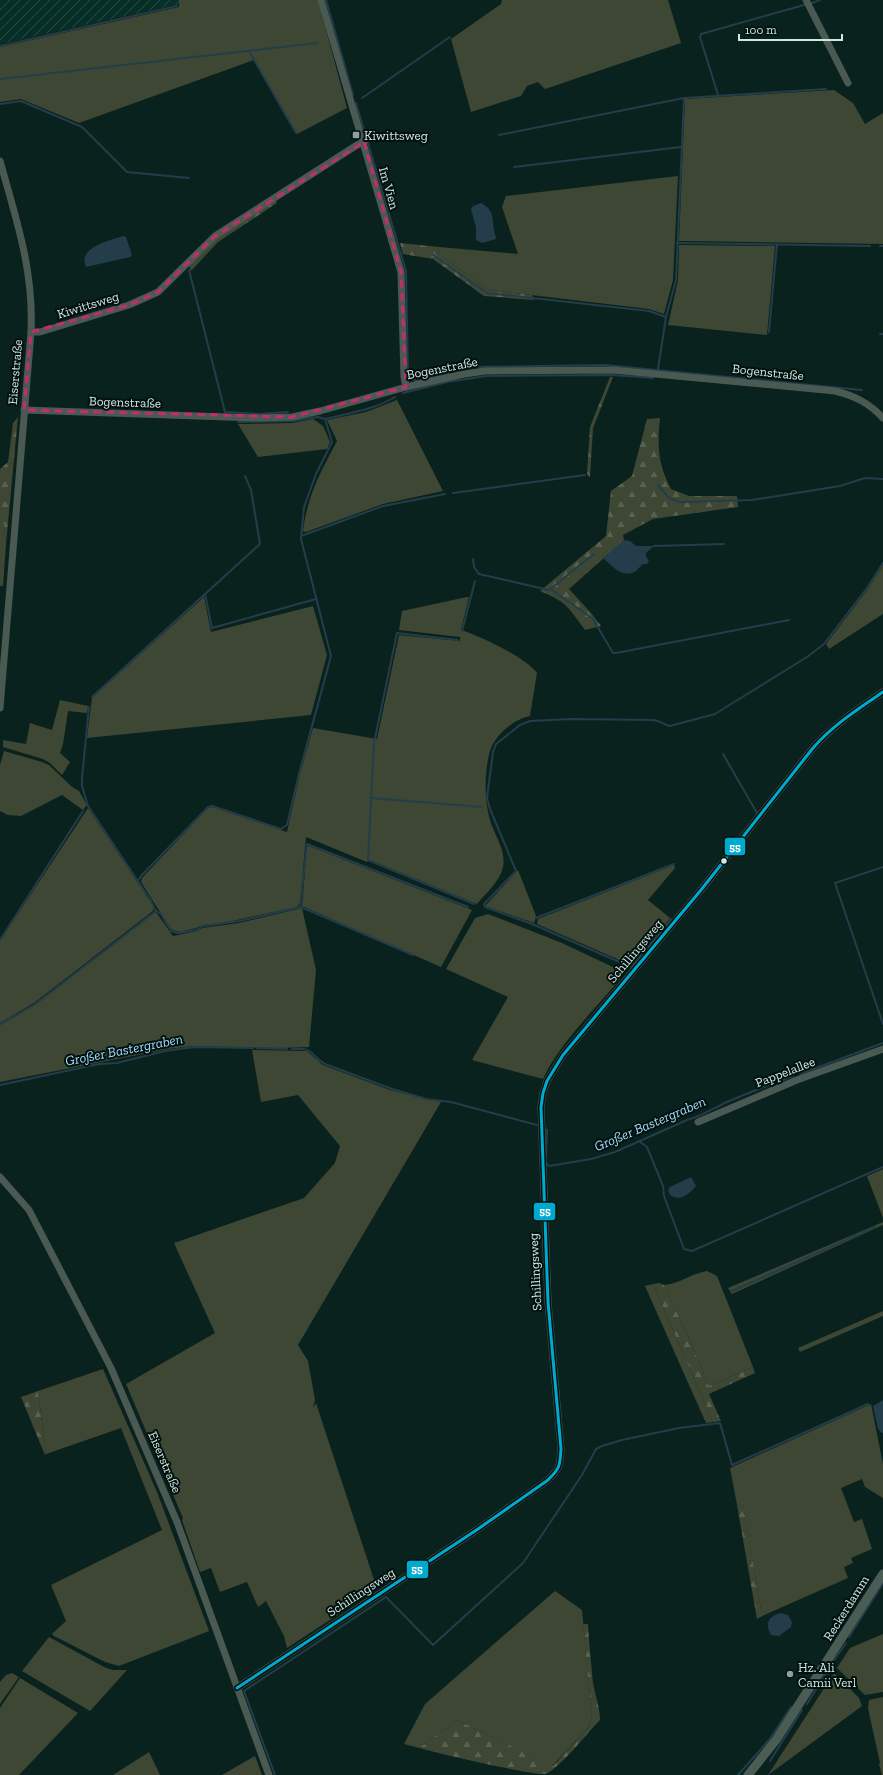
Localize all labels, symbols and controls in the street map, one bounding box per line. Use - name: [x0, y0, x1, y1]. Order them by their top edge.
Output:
- scale bar: [739, 16, 842, 42]
- text: 100 m: [745, 23, 777, 37]
- place label: Kiwittsweg: [364, 128, 428, 143]
- marker: Kiwittsweg: [351, 130, 361, 140]
- street label: Im Vien: [376, 165, 402, 211]
- street label: Kiwittsweg: [55, 288, 121, 322]
- street label: Eiserstraße: [5, 339, 25, 405]
- street label: Bogenstraße: [405, 354, 479, 382]
- street label: Bogenstraße: [731, 361, 805, 383]
- street label: Bogenstraße: [89, 393, 161, 411]
- line badge: 55: [724, 837, 746, 856]
- text: 55: [729, 841, 741, 854]
- unlabelled marker: [719, 856, 729, 866]
- street label: Schillingsweg: [604, 916, 666, 986]
- water label: Großer Bastergraben: [64, 1030, 184, 1070]
- street label: Pappelallee: [753, 1054, 817, 1090]
- water label: Großer Bastergraben: [592, 1093, 708, 1155]
- line badge: 55: [533, 1202, 556, 1221]
- text: 55: [539, 1205, 551, 1218]
- street label: Schillingsweg: [525, 1233, 545, 1311]
- street label: Eiserstraße: [145, 1429, 185, 1495]
- line badge: 55: [406, 1560, 429, 1579]
- text: 55: [411, 1563, 423, 1576]
- street label: Schillingsweg: [324, 1565, 398, 1619]
- street label: Reckerdamm: [820, 1572, 872, 1643]
- place label: Hz. Ali Camii Verl: [798, 1660, 857, 1690]
- marker: Hz. Ali Camii Verl: [785, 1669, 795, 1679]

